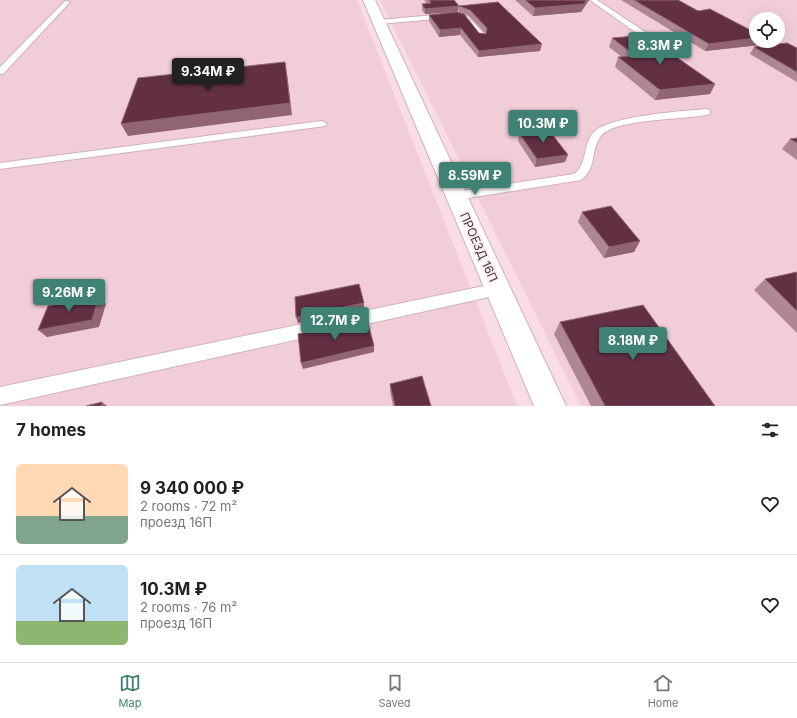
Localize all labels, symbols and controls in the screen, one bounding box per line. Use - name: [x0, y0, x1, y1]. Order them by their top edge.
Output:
- map controls: [749, 12, 785, 48]
- button: locate: [749, 12, 785, 48]
- pin: 8.3M ₽: [627, 32, 693, 66]
- text: 8.3M ₽: [637, 37, 683, 53]
- pin: 9.34M ₽: [171, 58, 245, 92]
- text: 9.34M ₽: [181, 63, 235, 79]
- pin: 10.3M ₽: [506, 110, 580, 144]
- text: 10.3M ₽: [517, 115, 569, 131]
- pin: 8.59M ₽: [438, 162, 512, 196]
- text: 8.59M ₽: [448, 167, 502, 183]
- street label: ПРОЕЗД 16П: [457, 210, 501, 284]
- pin: 9.26M ₽: [32, 279, 106, 313]
- text: 9.26M ₽: [42, 284, 96, 300]
- pin: 12.7M ₽: [298, 307, 372, 341]
- text: 12.7M ₽: [310, 312, 360, 328]
- pin: 8.18M ₽: [596, 327, 670, 361]
- text: 8.18M ₽: [608, 332, 658, 348]
- icon: filters: [759, 419, 781, 441]
- text: 7 homes: [16, 420, 86, 440]
- text: 9 340 000 ₽: [140, 478, 244, 498]
- icon: home: [48, 480, 96, 528]
- icon: heart: [759, 493, 781, 515]
- text: 2 rooms · 72 m²: [140, 498, 237, 514]
- text: проезд 16П: [140, 514, 212, 530]
- text: 10.3M ₽: [140, 579, 207, 599]
- icon: home: [48, 581, 96, 629]
- icon: heart: [759, 594, 781, 616]
- text: 2 rooms · 76 m²: [140, 599, 237, 615]
- text: проезд 16П: [140, 615, 212, 631]
- tab: Map: [119, 672, 141, 710]
- tab: Saved: [378, 672, 411, 710]
- tab: Home: [648, 672, 678, 710]

